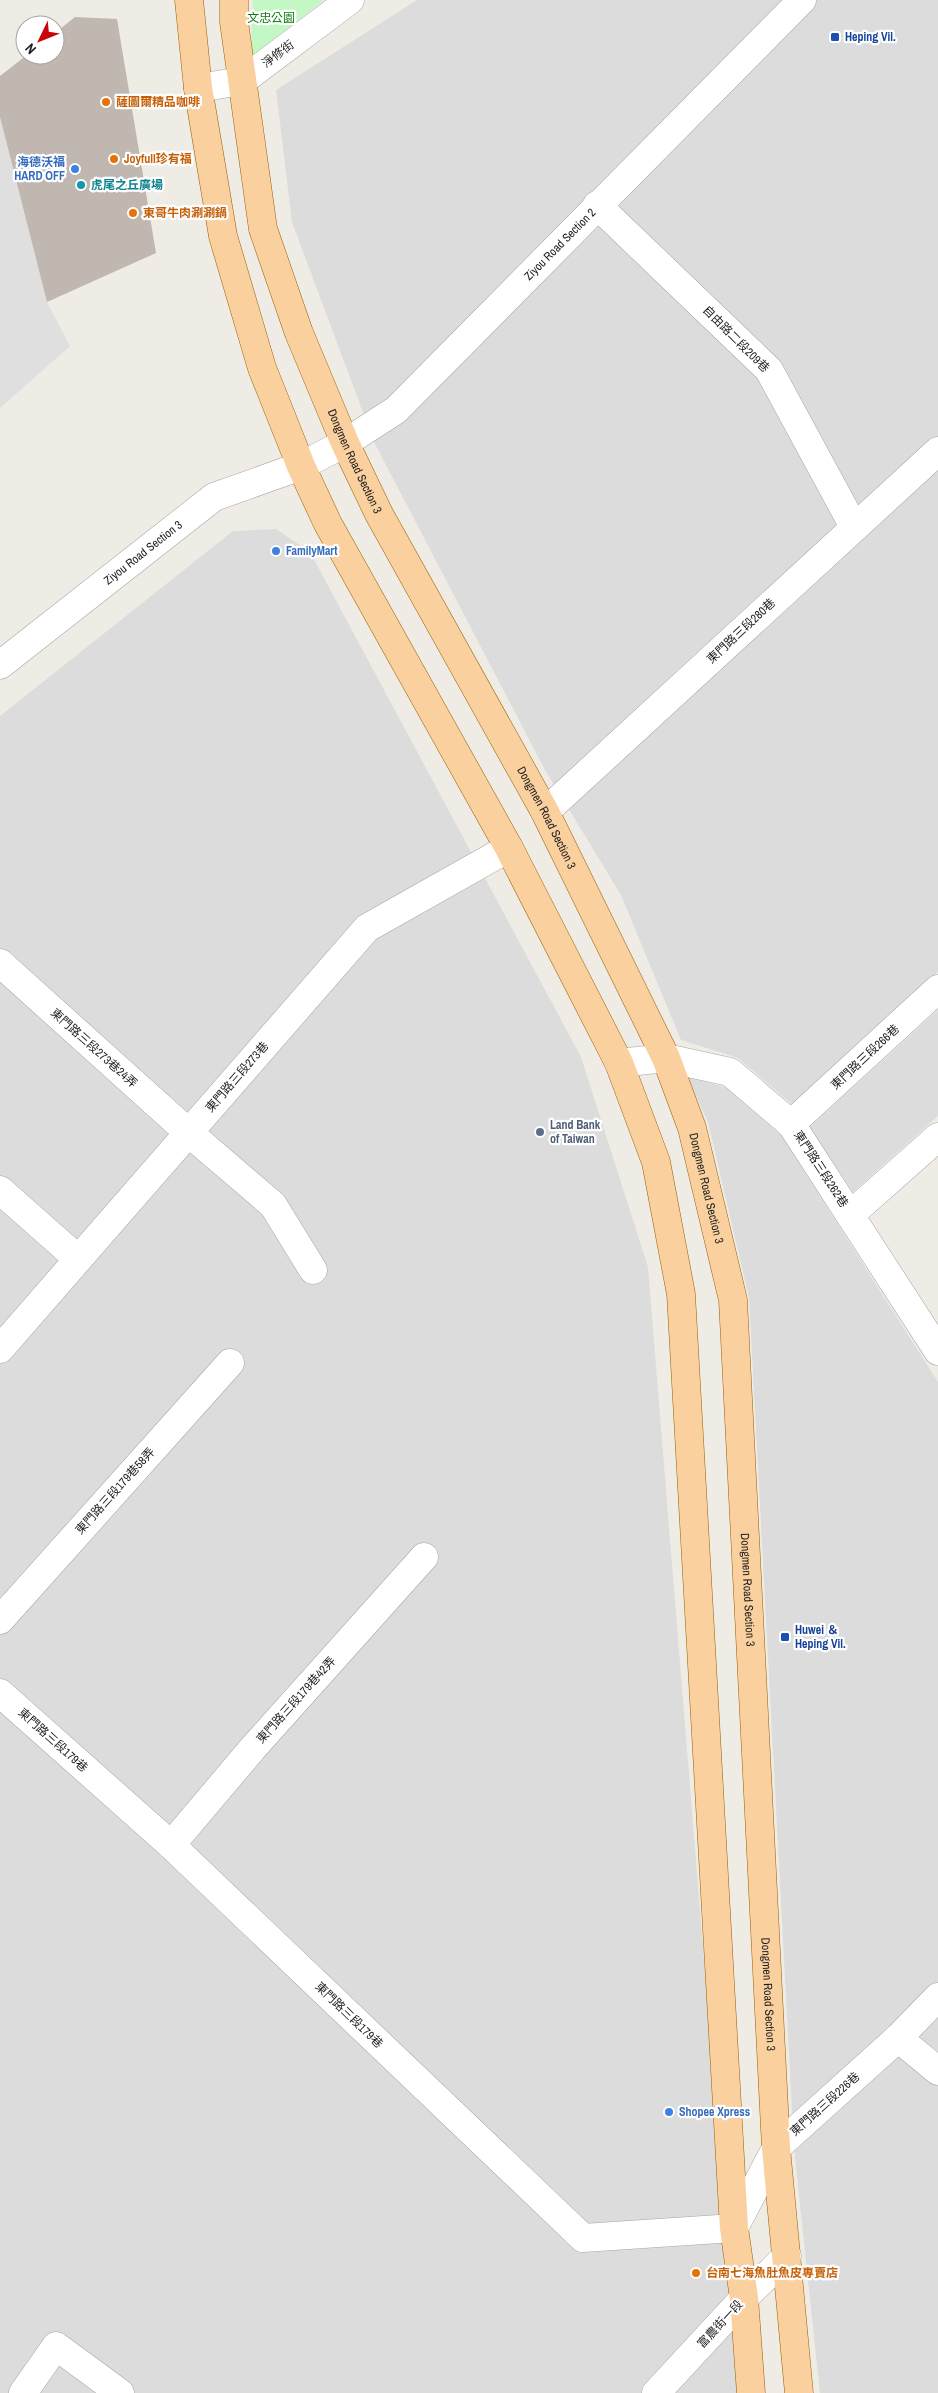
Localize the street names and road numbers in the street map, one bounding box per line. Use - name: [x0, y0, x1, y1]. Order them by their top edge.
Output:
- street label: 淨修街: [259, 37, 297, 71]
- street label: Ziyou Road Section 2: [521, 205, 599, 284]
- street label: 自由路二段209巷: [699, 302, 773, 376]
- street label: Dongmen Road Section 3: [324, 407, 386, 516]
- street label: Ziyou Road Section 3: [101, 517, 186, 588]
- street label: 東門路三段280巷: [703, 595, 779, 667]
- street label: Dongmen Road Section 3: [513, 764, 580, 872]
- street label: 東門路三段273巷24弄: [47, 1005, 141, 1091]
- street label: 東門路三段266巷: [827, 1021, 903, 1093]
- street label: 東門路三段273巷: [202, 1038, 272, 1116]
- street label: 東門路三段262巷: [790, 1128, 852, 1210]
- street label: Dongmen Road Section 3: [685, 1131, 727, 1245]
- street label: 東門路三段179巷58弄: [72, 1444, 158, 1538]
- street label: Dongmen Road Section 3: [737, 1533, 759, 1647]
- street label: 東門路三段179巷42弄: [253, 1653, 339, 1747]
- street label: 東門路三段179巷: [15, 1704, 91, 1776]
- street label: Dongmen Road Section 3: [757, 1937, 779, 2051]
- street label: 東門路三段179巷: [312, 1979, 386, 2051]
- street label: 東門路三段226巷: [787, 2068, 863, 2140]
- street label: 富農街一段: [694, 2297, 746, 2351]

